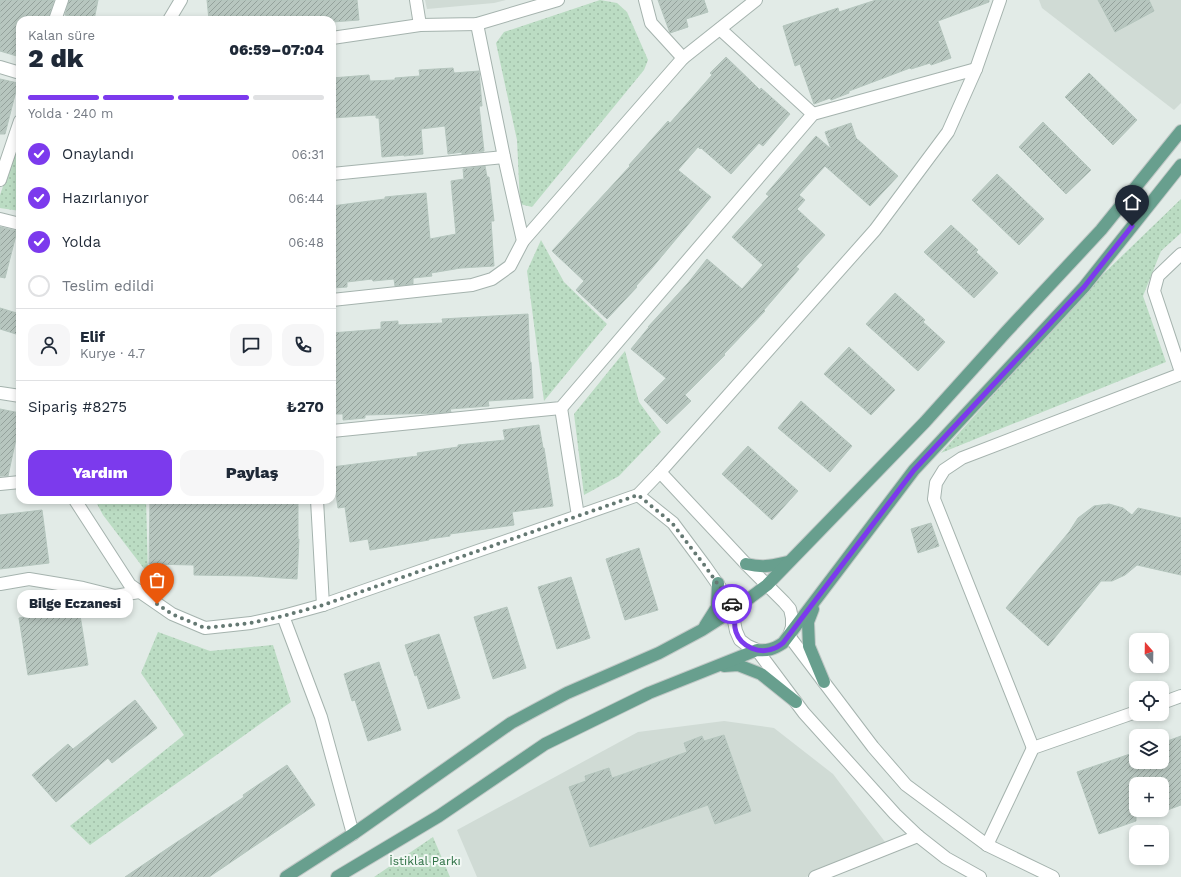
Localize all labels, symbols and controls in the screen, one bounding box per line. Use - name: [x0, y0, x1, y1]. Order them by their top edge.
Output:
- text: Kalan süre: [28, 28, 95, 43]
- text: 06:59–07:04: [229, 41, 324, 59]
- text: 2 dk: [28, 43, 84, 73]
- text: Yolda · 240 m: [28, 106, 113, 121]
- icon: check: [28, 143, 50, 165]
- text: Onaylandı: [62, 145, 134, 163]
- text: 06:31: [292, 147, 324, 162]
- pin: [1115, 185, 1149, 226]
- icon: check: [28, 187, 50, 209]
- text: Hazırlanıyor: [62, 189, 149, 207]
- text: 06:44: [288, 191, 324, 206]
- icon: home: [1121, 191, 1143, 213]
- icon: check: [28, 231, 50, 253]
- text: Yolda: [62, 233, 101, 251]
- text: 06:48: [288, 235, 324, 250]
- text: Teslim edildi: [62, 277, 154, 295]
- button: person: [28, 324, 70, 366]
- button: chat: [230, 324, 272, 366]
- button: phone: [282, 324, 324, 366]
- text: Elif: [80, 328, 105, 346]
- text: Kurye · 4.7: [80, 346, 145, 361]
- text: Sipariş #8275: [28, 398, 127, 416]
- text: ₺270: [286, 398, 324, 416]
- button: Yardım: [28, 450, 172, 496]
- button: Paylaş: [180, 450, 324, 496]
- pin: [140, 563, 174, 604]
- icon: bag: [146, 569, 168, 591]
- courier: [712, 584, 752, 624]
- callout: Bilge Eczanesi: [17, 590, 133, 618]
- icon: car: [721, 593, 743, 615]
- text: Bilge Eczanesi: [29, 596, 121, 611]
- north arrow: [1129, 633, 1169, 673]
- map controls: [1129, 633, 1169, 865]
- button: locate: [1129, 681, 1169, 721]
- button: layers: [1129, 729, 1169, 769]
- button: +: [1129, 777, 1169, 817]
- button: −: [1129, 825, 1169, 865]
- park label: İstiklal Parkı: [389, 854, 461, 868]

